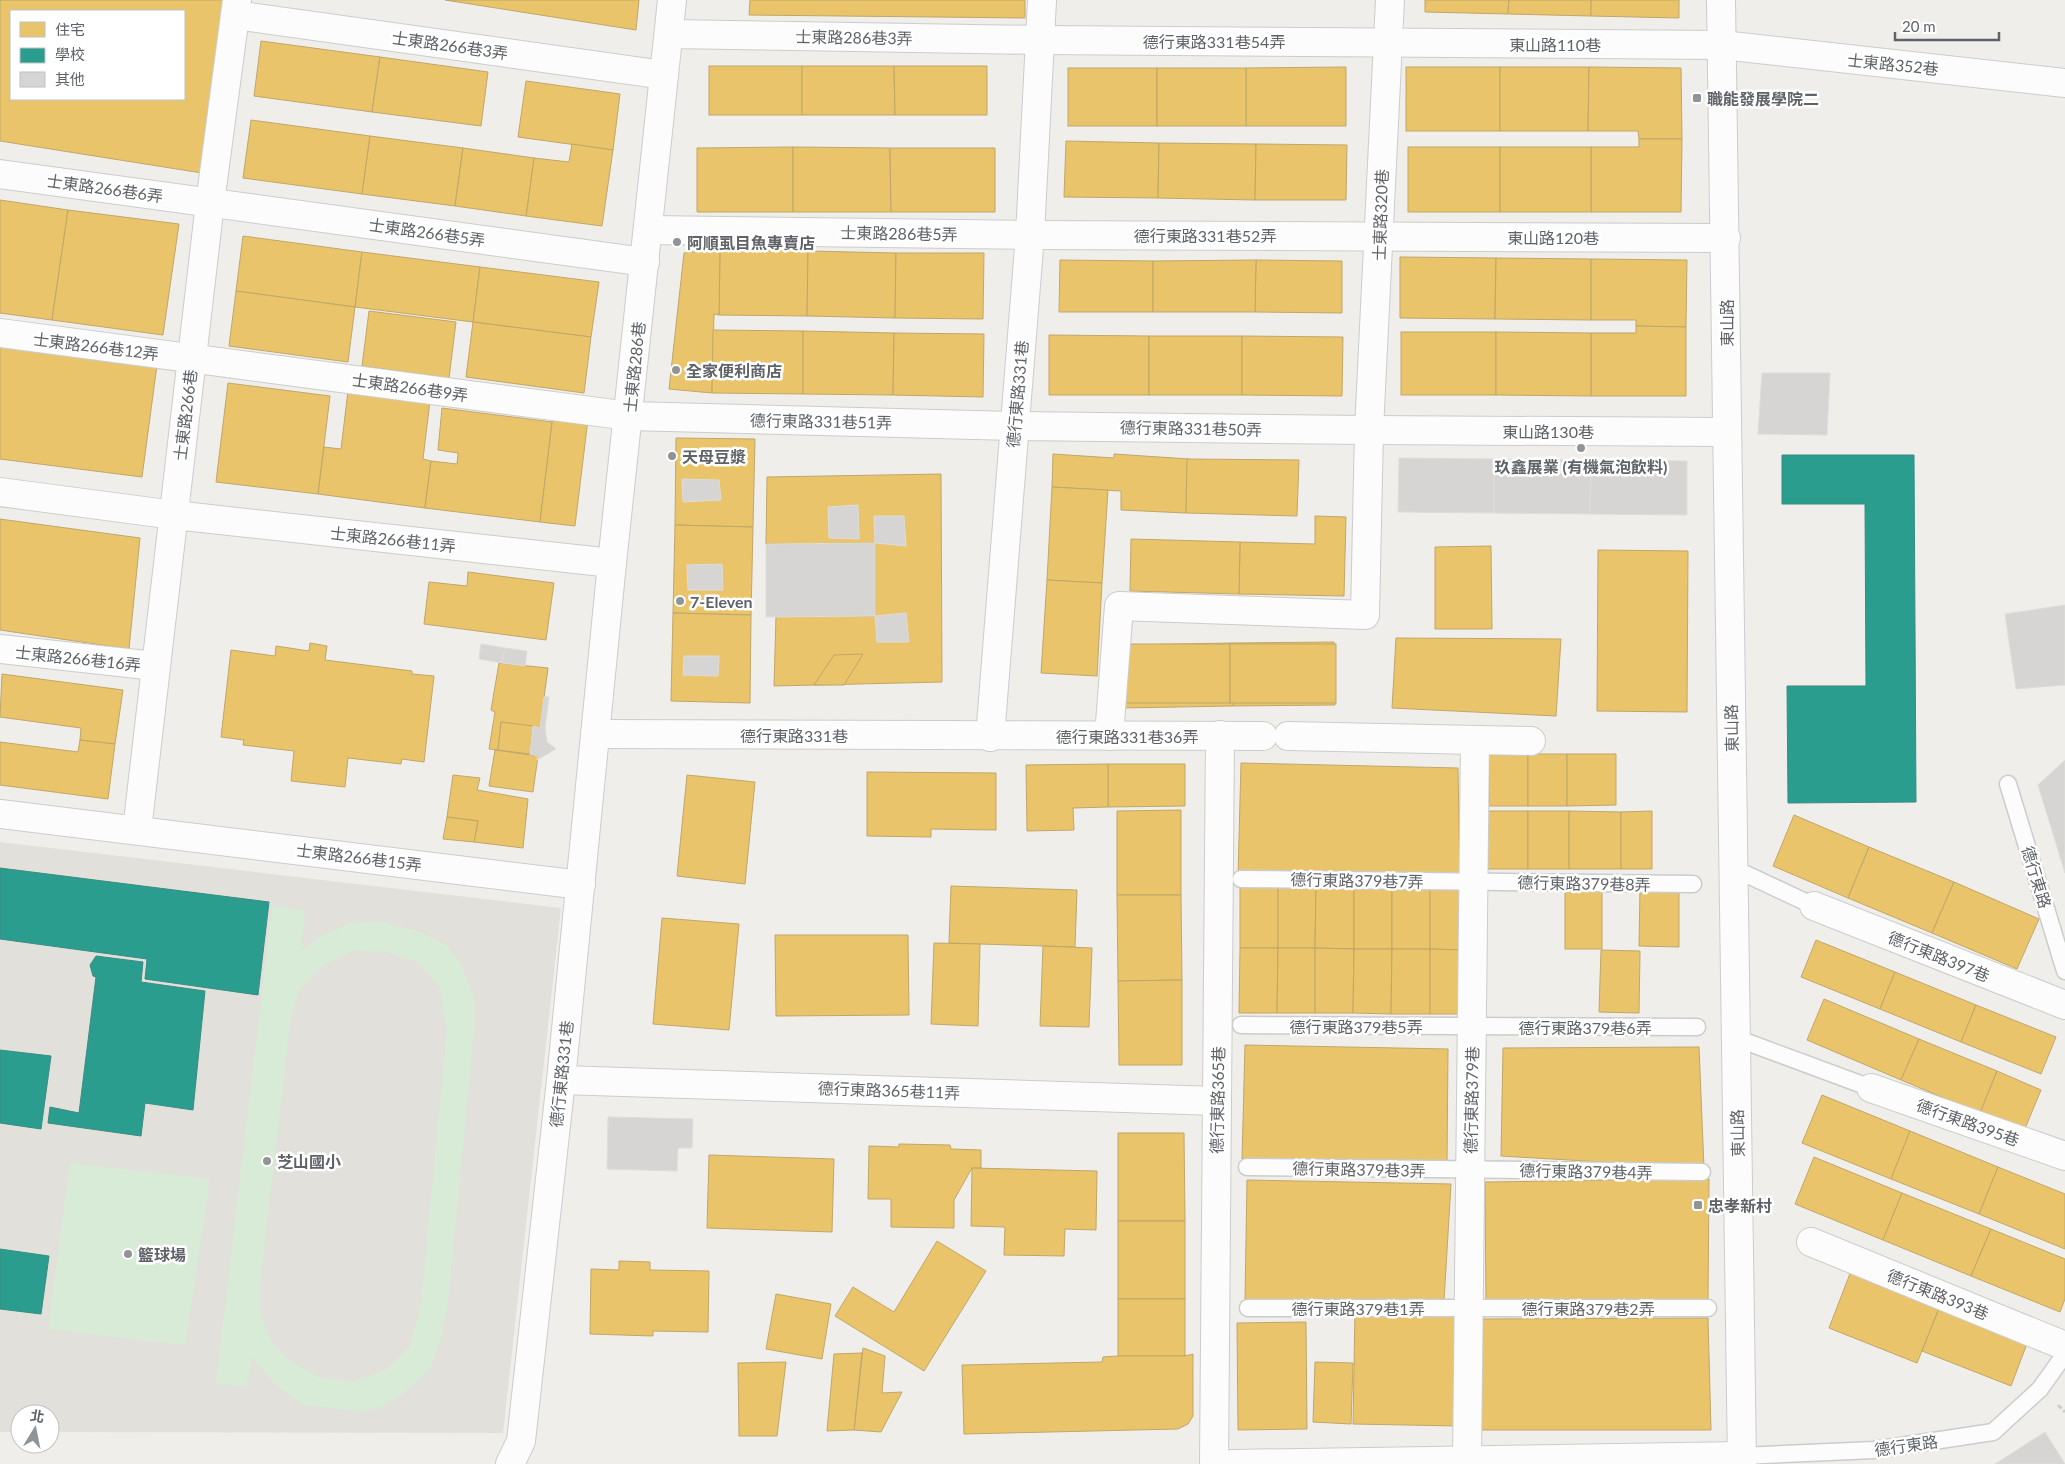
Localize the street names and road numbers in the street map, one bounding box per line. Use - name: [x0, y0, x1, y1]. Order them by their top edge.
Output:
- street label: 士東路286巷3弄: [795, 26, 913, 48]
- street label: 士東路266巷3弄: [391, 27, 509, 63]
- street label: 德行東路331巷54弄: [1143, 32, 1285, 51]
- street label: 東山路110巷: [1509, 35, 1601, 54]
- street label: 士東路352巷: [1846, 50, 1940, 78]
- street label: 士東路320巷: [1369, 169, 1391, 261]
- street label: 士東路266巷6弄: [46, 170, 164, 206]
- street label: 士東路266巷5弄: [368, 214, 486, 250]
- street label: 士東路286巷5弄: [840, 222, 958, 244]
- street label: 德行東路331巷52弄: [1134, 226, 1276, 245]
- street label: 東山路120巷: [1507, 228, 1599, 247]
- street label: 東山路: [1717, 299, 1736, 347]
- street label: 士東路286巷: [620, 320, 648, 414]
- street label: 士東路266巷12弄: [32, 329, 160, 363]
- street label: 德行東路331巷: [1003, 339, 1031, 449]
- street label: 士東路266巷: [170, 368, 200, 462]
- street label: 士東路266巷9弄: [351, 369, 469, 405]
- street label: 德行東路331巷51弄: [750, 410, 892, 432]
- street label: 德行東路331巷50弄: [1120, 417, 1262, 439]
- street label: 東山路130巷: [1502, 422, 1594, 441]
- street label: 士東路266巷11弄: [329, 523, 457, 555]
- street label: 士東路266巷16弄: [14, 642, 142, 674]
- street label: 東山路: [1721, 704, 1741, 752]
- street label: 德行東路331巷: [740, 726, 848, 745]
- street label: 德行東路331巷36弄: [1056, 727, 1198, 746]
- street label: 士東路266巷15弄: [295, 840, 423, 874]
- street label: 德行東路: [2019, 844, 2055, 910]
- street label: 德行東路379巷7弄: [1290, 869, 1424, 891]
- street label: 德行東路379巷8弄: [1517, 872, 1651, 894]
- street label: 德行東路397巷: [1885, 927, 1993, 985]
- street label: 德行東路379巷5弄: [1289, 1017, 1423, 1036]
- street label: 德行東路379巷6弄: [1518, 1018, 1652, 1037]
- street label: 德行東路331巷: [546, 1019, 576, 1129]
- street label: 德行東路365巷: [1207, 1046, 1227, 1154]
- street label: 德行東路379巷: [1461, 1046, 1481, 1154]
- street label: 德行東路365巷11弄: [818, 1078, 960, 1102]
- street label: 德行東路395巷: [1914, 1095, 2022, 1149]
- street label: 東山路: [1727, 1109, 1747, 1157]
- street label: 德行東路379巷3弄: [1292, 1158, 1426, 1180]
- street label: 德行東路379巷4弄: [1519, 1160, 1653, 1182]
- street label: 德行東路393巷: [1884, 1265, 1992, 1323]
- street label: 德行東路379巷1弄: [1291, 1299, 1425, 1318]
- street label: 德行東路379巷2弄: [1521, 1299, 1655, 1318]
- street label: 德行東路: [1873, 1431, 1939, 1459]

